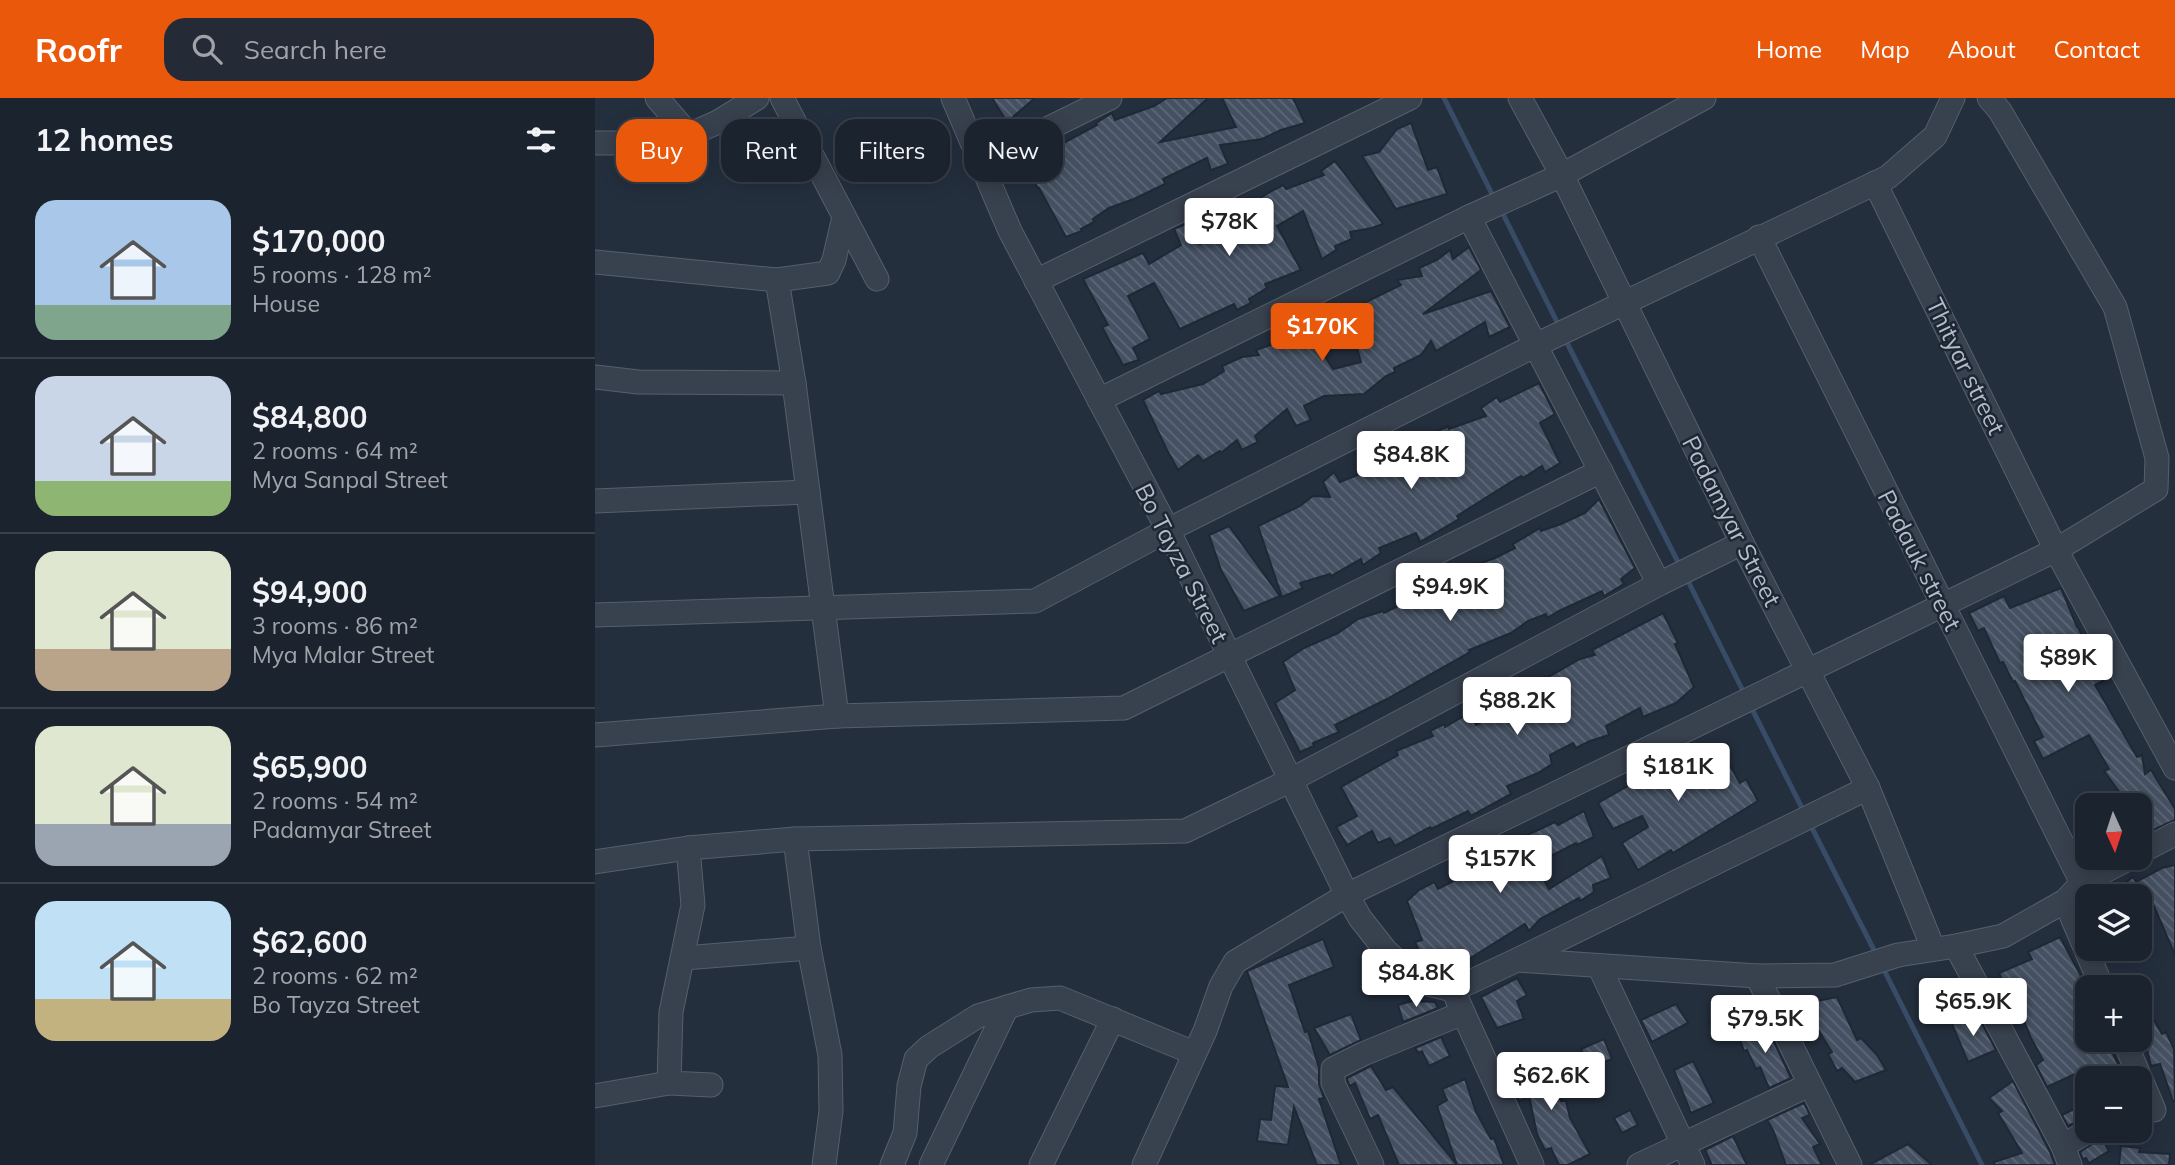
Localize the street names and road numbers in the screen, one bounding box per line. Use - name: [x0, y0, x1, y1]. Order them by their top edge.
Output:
- street label: Thityar street: [1920, 293, 2012, 439]
- street label: Padamyar Street: [1676, 431, 1788, 611]
- street label: Bo Tayza Street: [1129, 478, 1235, 648]
- street label: Padauk street: [1872, 485, 1968, 635]

